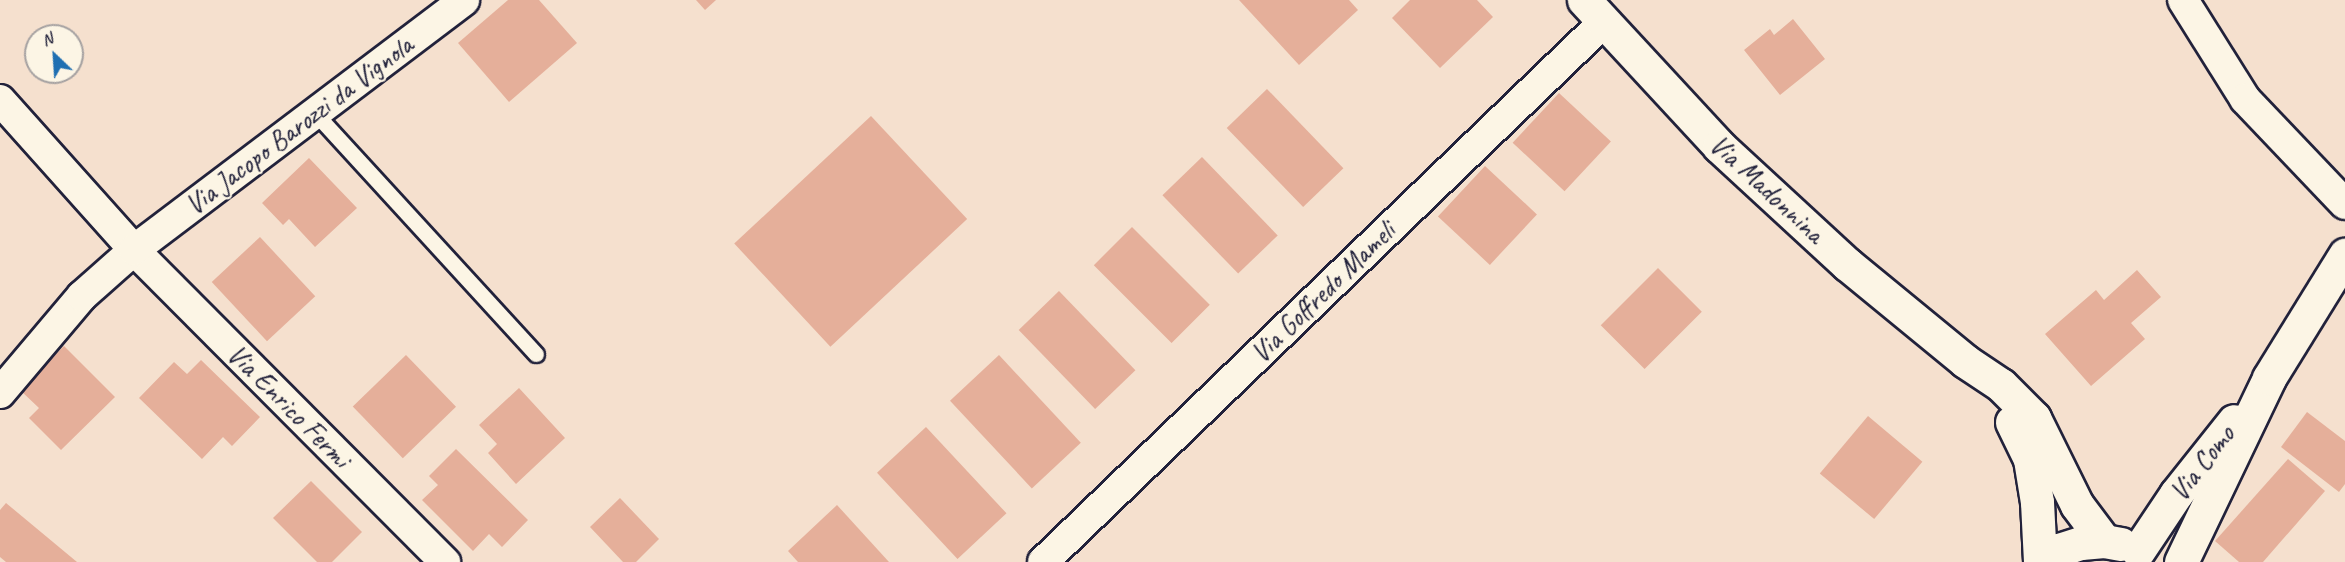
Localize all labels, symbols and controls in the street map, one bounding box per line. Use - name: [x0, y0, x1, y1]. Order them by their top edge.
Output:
- north arrow: [24, 24, 84, 84]
- text: N: [39, 28, 56, 51]
- street label: Via Jacopo Barozzi da Vignola: [178, 28, 420, 222]
- street label: Via Madonnina: [1702, 127, 1832, 251]
- street label: Via Goffredo Mameli: [1244, 214, 1402, 370]
- street label: Via Enrico Fermi: [220, 337, 358, 475]
- street label: Via Como: [2162, 419, 2242, 507]

